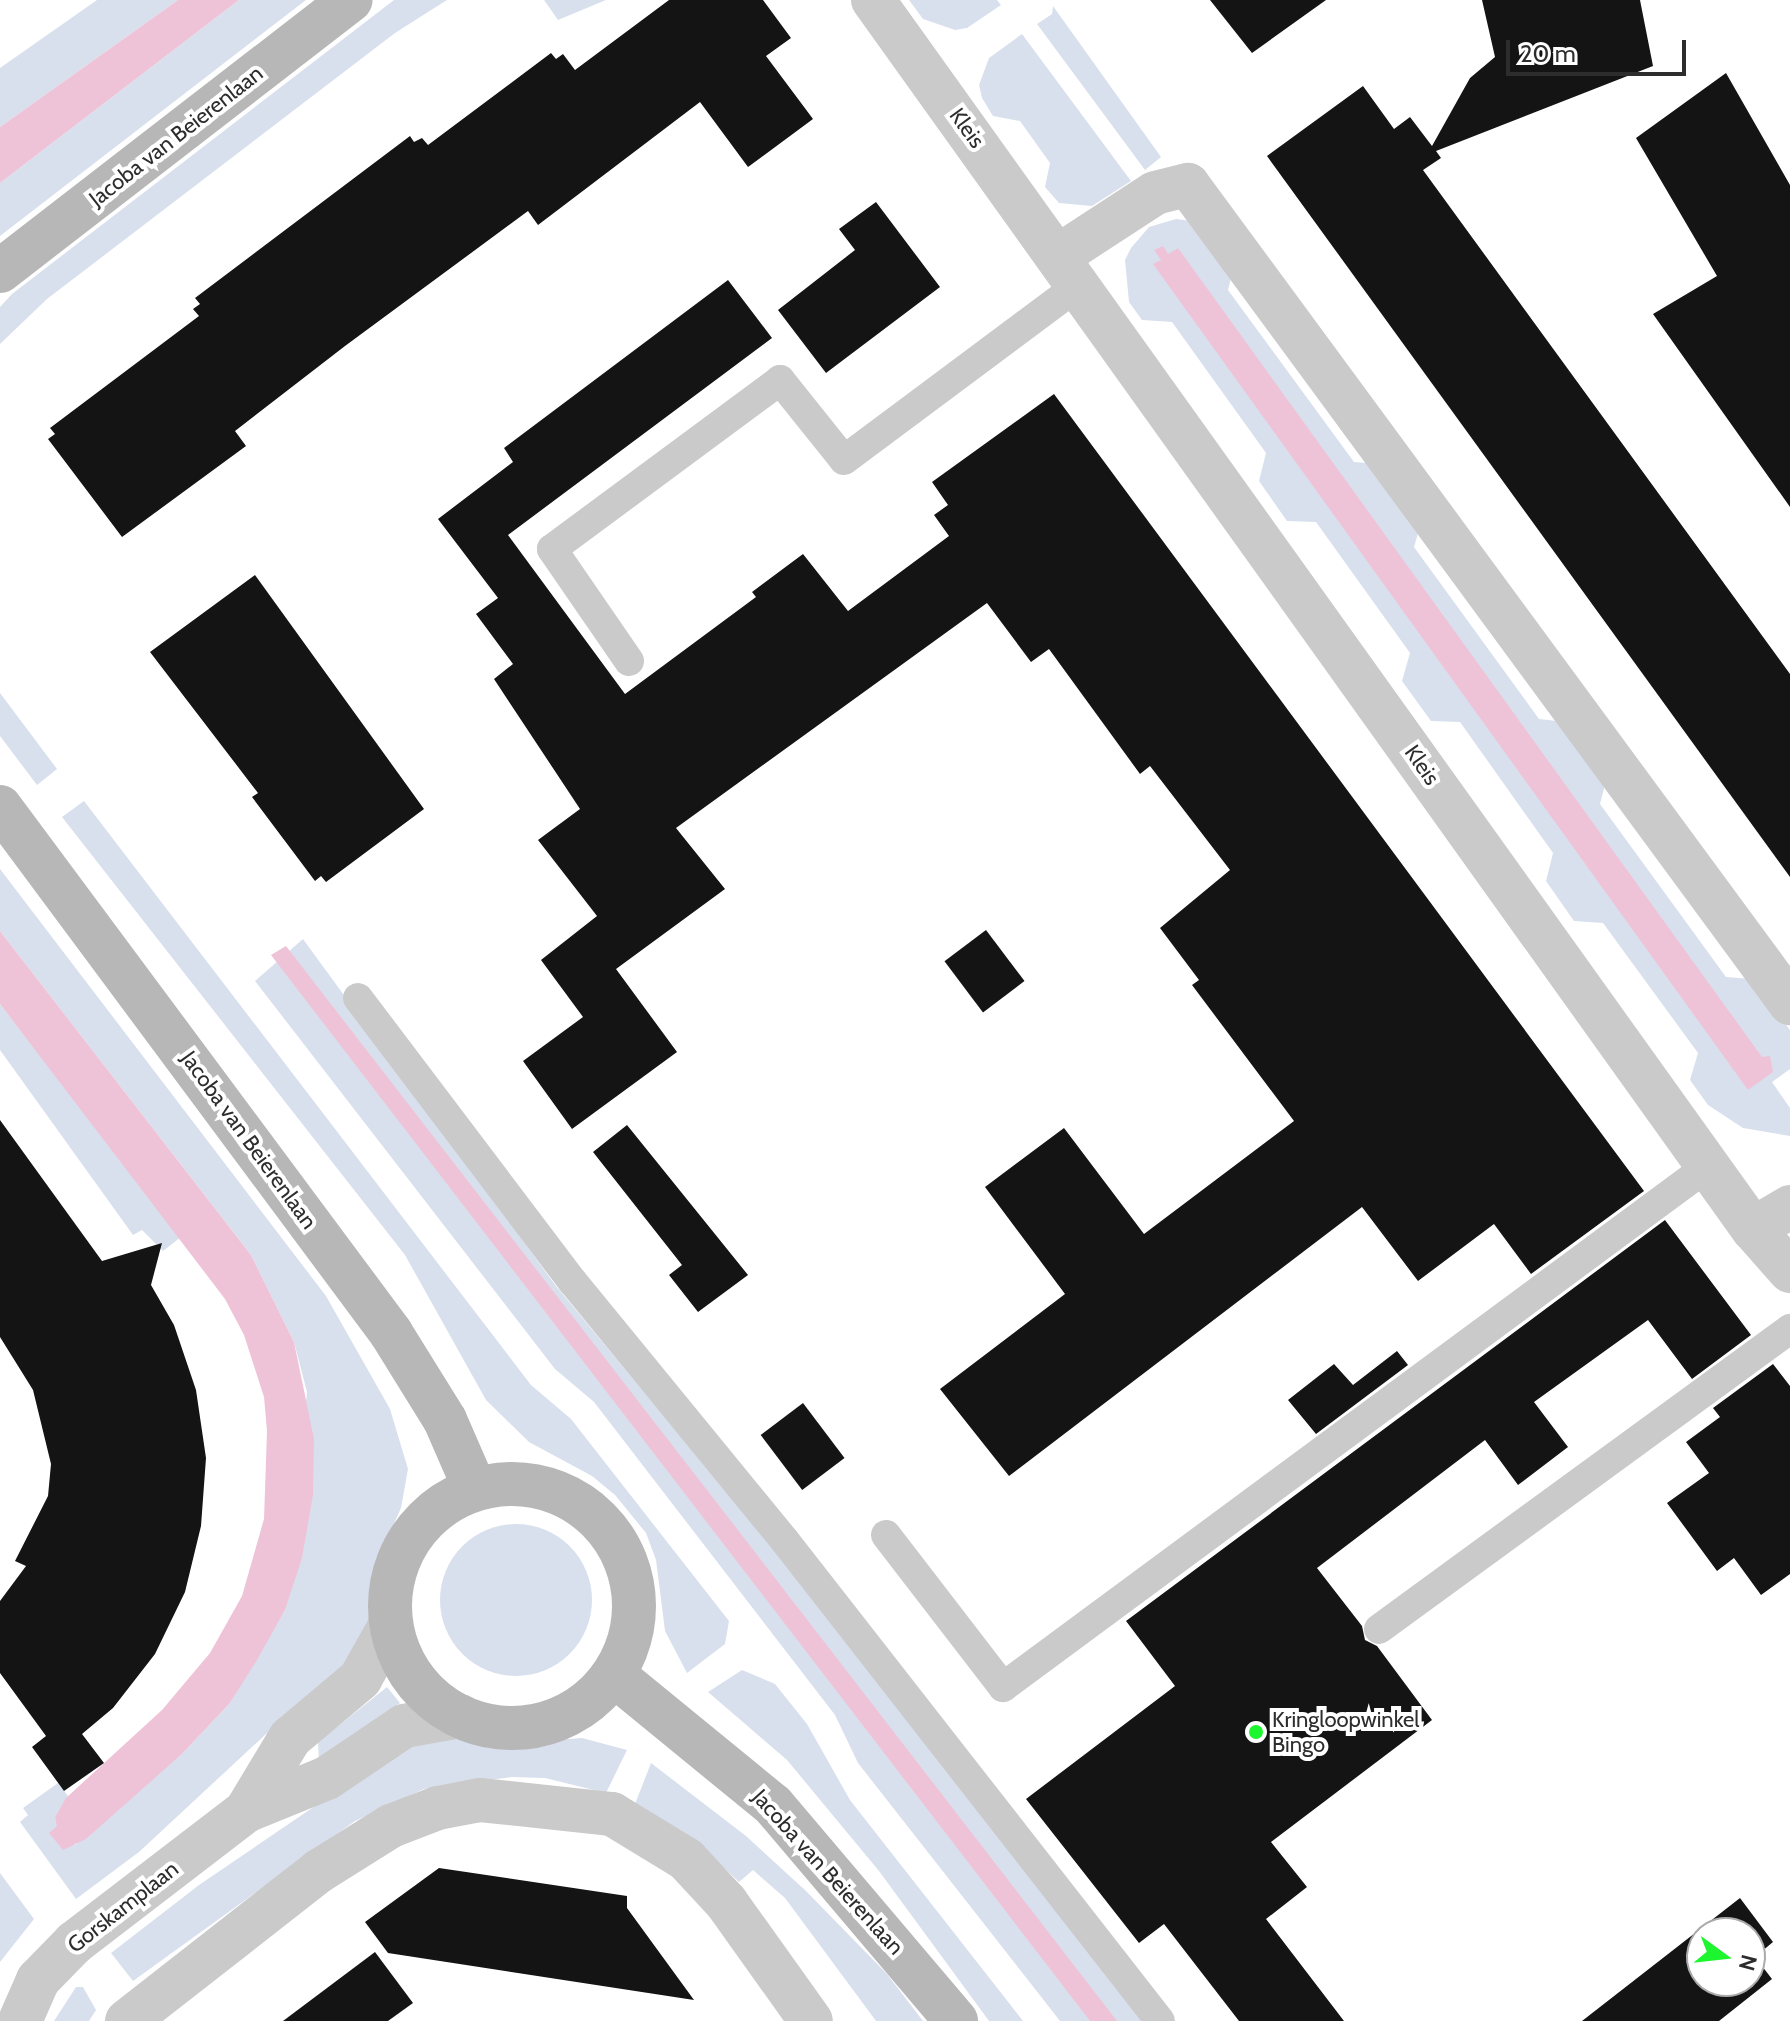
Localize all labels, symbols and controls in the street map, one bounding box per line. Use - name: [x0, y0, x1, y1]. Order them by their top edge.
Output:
- scale bar: [1510, 24, 1690, 74]
- text: 20 m: [1520, 39, 1576, 68]
- street label: Jacoba van Beierenlaan: [84, 60, 268, 212]
- street label: Kleis: [944, 103, 990, 153]
- street label: Kleis: [1399, 740, 1445, 790]
- street label: Jacoba van Beierenlaan: [176, 1046, 322, 1234]
- place label: Kringloopwinkel Bingo: [1272, 1706, 1419, 1758]
- marker: Kringloopwinkel Bingo: [1247, 1723, 1265, 1741]
- street label: Jacoba van Beierenlaan: [747, 1784, 909, 1960]
- street label: Gorskamplaan: [62, 1856, 184, 1958]
- north arrow: [1686, 1917, 1766, 1997]
- text: N: [1733, 1952, 1763, 1974]

